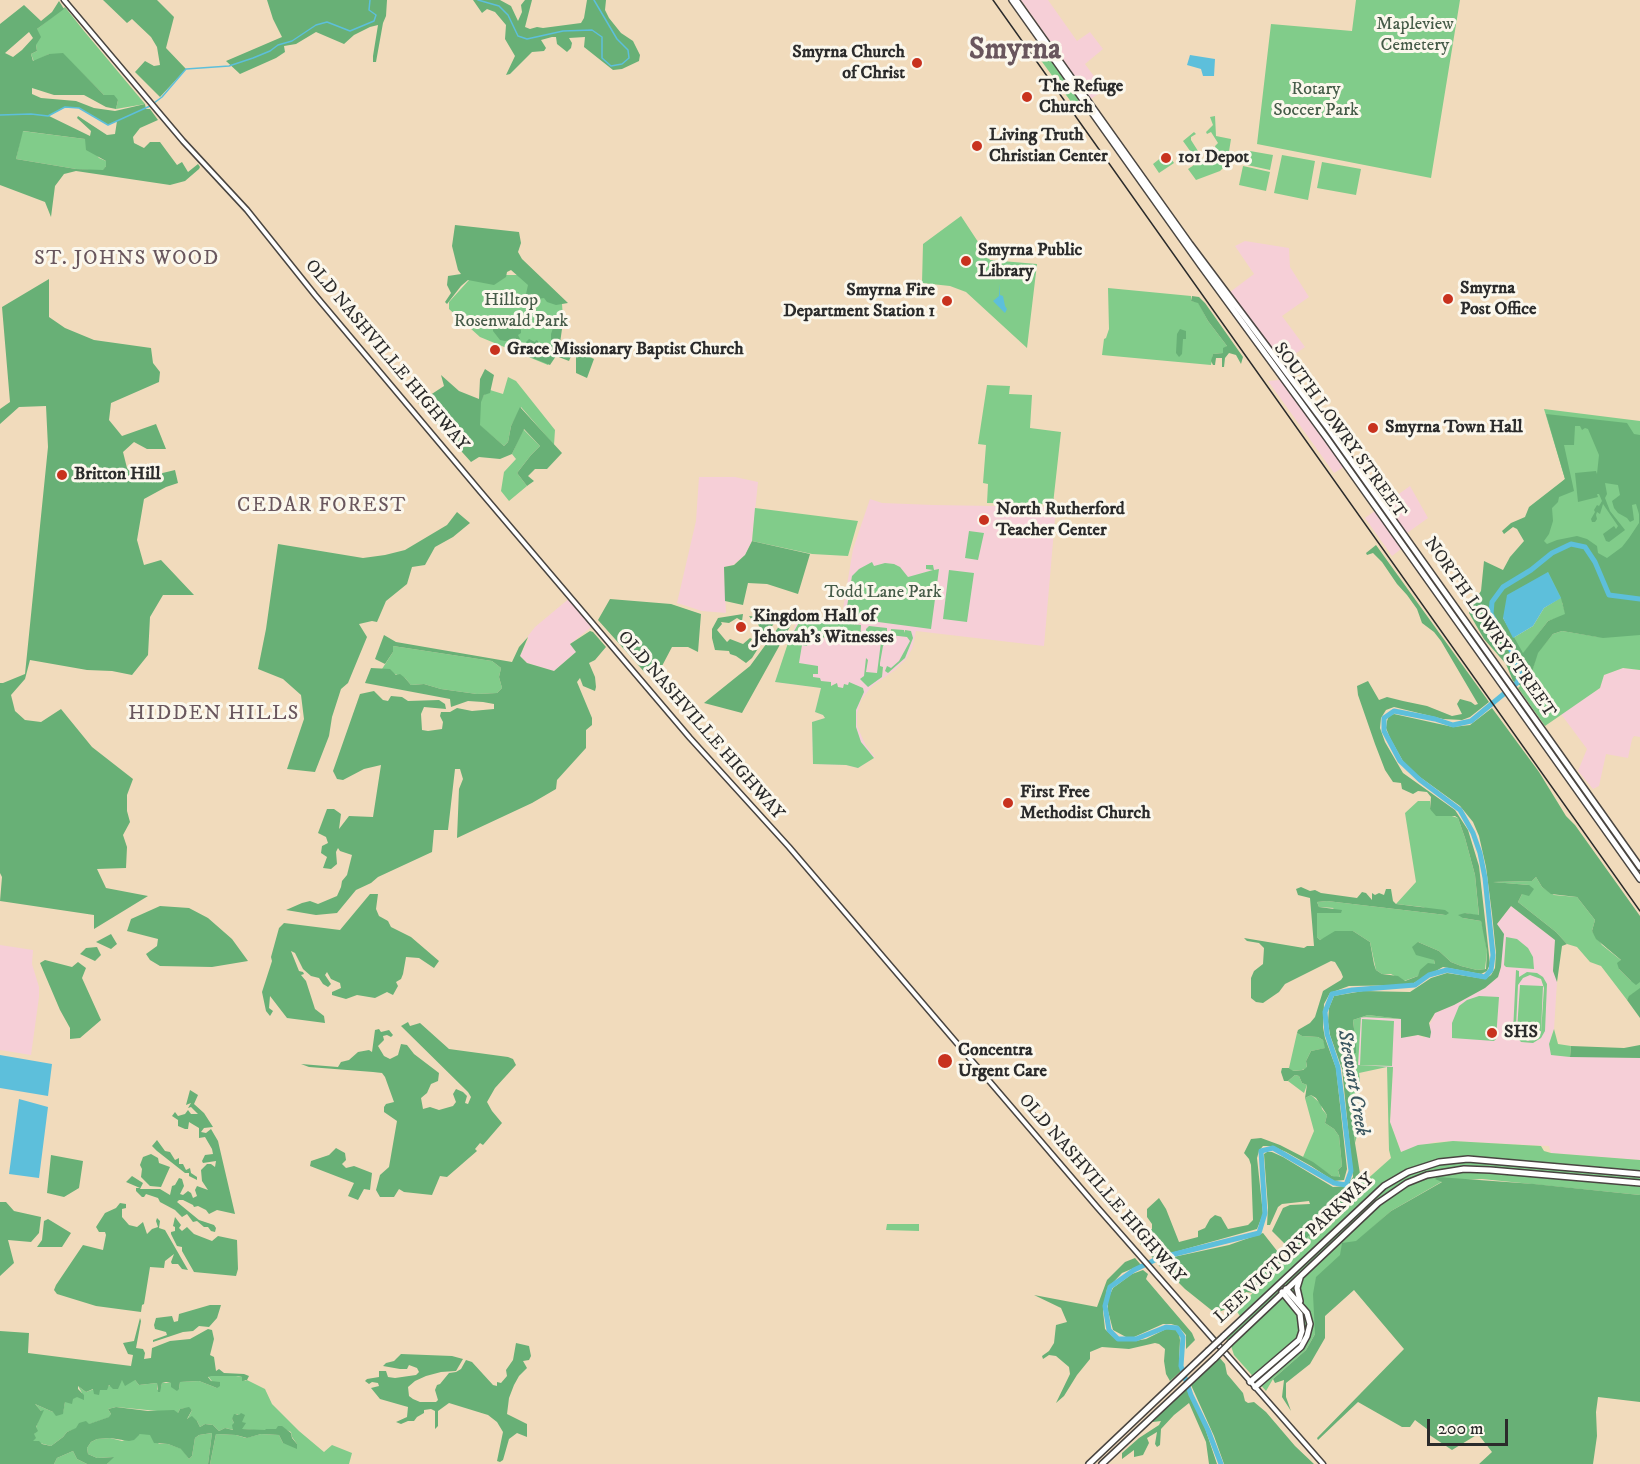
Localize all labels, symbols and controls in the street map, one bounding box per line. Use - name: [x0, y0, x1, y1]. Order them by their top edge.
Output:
- park label: Mapleview Cemetery: [1376, 14, 1454, 57]
- district label: Smyrna: [969, 34, 1061, 70]
- place label: Smyrna Church of Christ: [792, 42, 905, 84]
- marker: Smyrna Church of Christ: [910, 56, 924, 70]
- place label: The Refuge Church: [1039, 76, 1123, 118]
- park label: Rotary Soccer Park: [1273, 79, 1359, 122]
- marker: The Refuge Church: [1020, 90, 1034, 104]
- place label: Living Truth Christian Center: [989, 125, 1108, 168]
- marker: Living Truth Christian Center: [970, 139, 984, 153]
- place label: 101 Depot: [1178, 147, 1249, 169]
- marker: 101 Depot: [1159, 151, 1173, 165]
- place label: Smyrna Public Library: [978, 240, 1082, 282]
- district label: ST. JOHNS WOOD: [34, 248, 220, 272]
- marker: Smyrna Public Library: [959, 254, 973, 268]
- street label: OLD NASHVILLE HIGHWAY: [300, 256, 472, 456]
- place label: Smyrna Post Office: [1460, 278, 1536, 320]
- place label: Smyrna Fire Department Station 1: [783, 280, 935, 322]
- park label: Hilltop Rosenwald Park: [454, 290, 568, 332]
- marker: Smyrna Post Office: [1441, 292, 1455, 306]
- marker: Smyrna Fire Department Station 1: [940, 294, 954, 308]
- place label: Grace Missionary Baptist Church: [507, 339, 744, 361]
- street label: SOUTH LOWRY STREET: [1268, 339, 1410, 523]
- marker: Grace Missionary Baptist Church: [488, 343, 502, 357]
- place label: Smyrna Town Hall: [1385, 417, 1523, 439]
- marker: Smyrna Town Hall: [1366, 421, 1380, 435]
- place label: Britton Hill: [74, 464, 161, 486]
- marker: Britton Hill: [55, 468, 69, 482]
- district label: CEDAR FOREST: [237, 495, 407, 519]
- place label: North Rutherford Teacher Center: [996, 499, 1125, 542]
- marker: North Rutherford Teacher Center: [977, 513, 991, 527]
- street label: NORTH LOWRY STREET: [1419, 534, 1559, 722]
- park label: Todd Lane Park: [824, 582, 942, 604]
- place label: Kingdom Hall of Jehovah's Witnesses: [753, 606, 894, 648]
- marker: Kingdom Hall of Jehovah's Witnesses: [734, 620, 748, 634]
- street label: OLD NASHVILLE HIGHWAY: [612, 627, 788, 825]
- district label: HIDDEN HILLS: [128, 703, 300, 727]
- place label: First Free Methodist Church: [1020, 782, 1151, 824]
- marker: First Free Methodist Church: [1001, 796, 1015, 810]
- place label: SHS: [1504, 1022, 1538, 1044]
- marker: SHS: [1485, 1026, 1499, 1040]
- water label: Stewart Creek: [1331, 1028, 1373, 1138]
- place label: Concentra Urgent Care: [958, 1040, 1047, 1082]
- marker: Concentra Urgent Care: [936, 1052, 954, 1070]
- street label: OLD NASHVILLE HIGHWAY: [1013, 1090, 1189, 1288]
- street label: LEE VICTORY PARKWAY: [1211, 1169, 1379, 1329]
- scale bar: [1430, 1407, 1511, 1445]
- text: 200 m: [1438, 1418, 1484, 1440]

